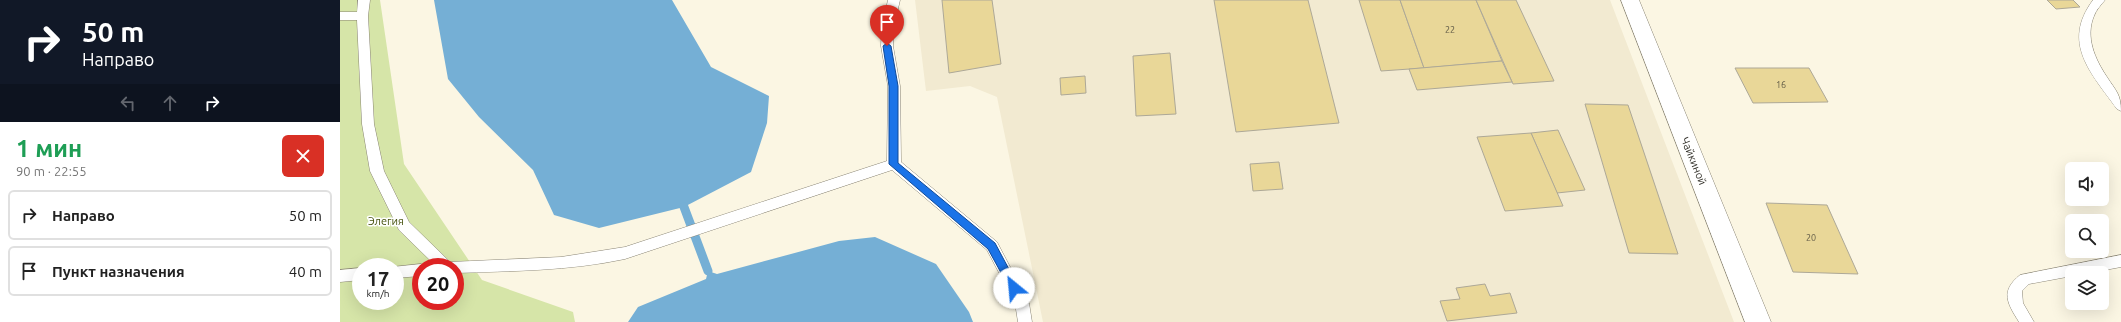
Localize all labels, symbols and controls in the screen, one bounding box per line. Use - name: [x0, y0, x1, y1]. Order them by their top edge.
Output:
- pin: [870, 5, 904, 46]
- icon: arrive: [876, 11, 898, 33]
- icon: right: [16, 16, 68, 68]
- text: 50 m: [82, 16, 144, 47]
- house number: 22: [1445, 25, 1455, 35]
- text: Направо: [82, 49, 154, 69]
- house number: 16: [1776, 80, 1786, 90]
- icon: left: [117, 92, 139, 114]
- icon: ahead: [159, 92, 181, 114]
- icon: right: [201, 92, 223, 114]
- text: 1 мин: [16, 135, 82, 162]
- button: close: [282, 135, 324, 177]
- street label: Чайкиной: [1679, 135, 1709, 187]
- map controls: [2065, 162, 2109, 310]
- button: sound: [2065, 162, 2109, 206]
- text: 90 m · 22:55: [16, 164, 87, 178]
- icon: right: [18, 204, 40, 226]
- text: Направо: [52, 207, 115, 224]
- text: 50 m: [289, 207, 322, 224]
- button: search: [2065, 214, 2109, 258]
- park label: Элегия: [368, 215, 404, 227]
- house number: 20: [1806, 233, 1816, 243]
- speed limit sign: 20: [412, 258, 464, 310]
- icon: arrive: [18, 260, 40, 282]
- text: Пункт назначения: [52, 263, 185, 280]
- text: 40 m: [289, 263, 322, 280]
- button: layers: [2065, 266, 2109, 310]
- text: 17: [367, 267, 389, 290]
- position arrow: [993, 267, 1035, 309]
- text: km/h: [366, 288, 390, 299]

